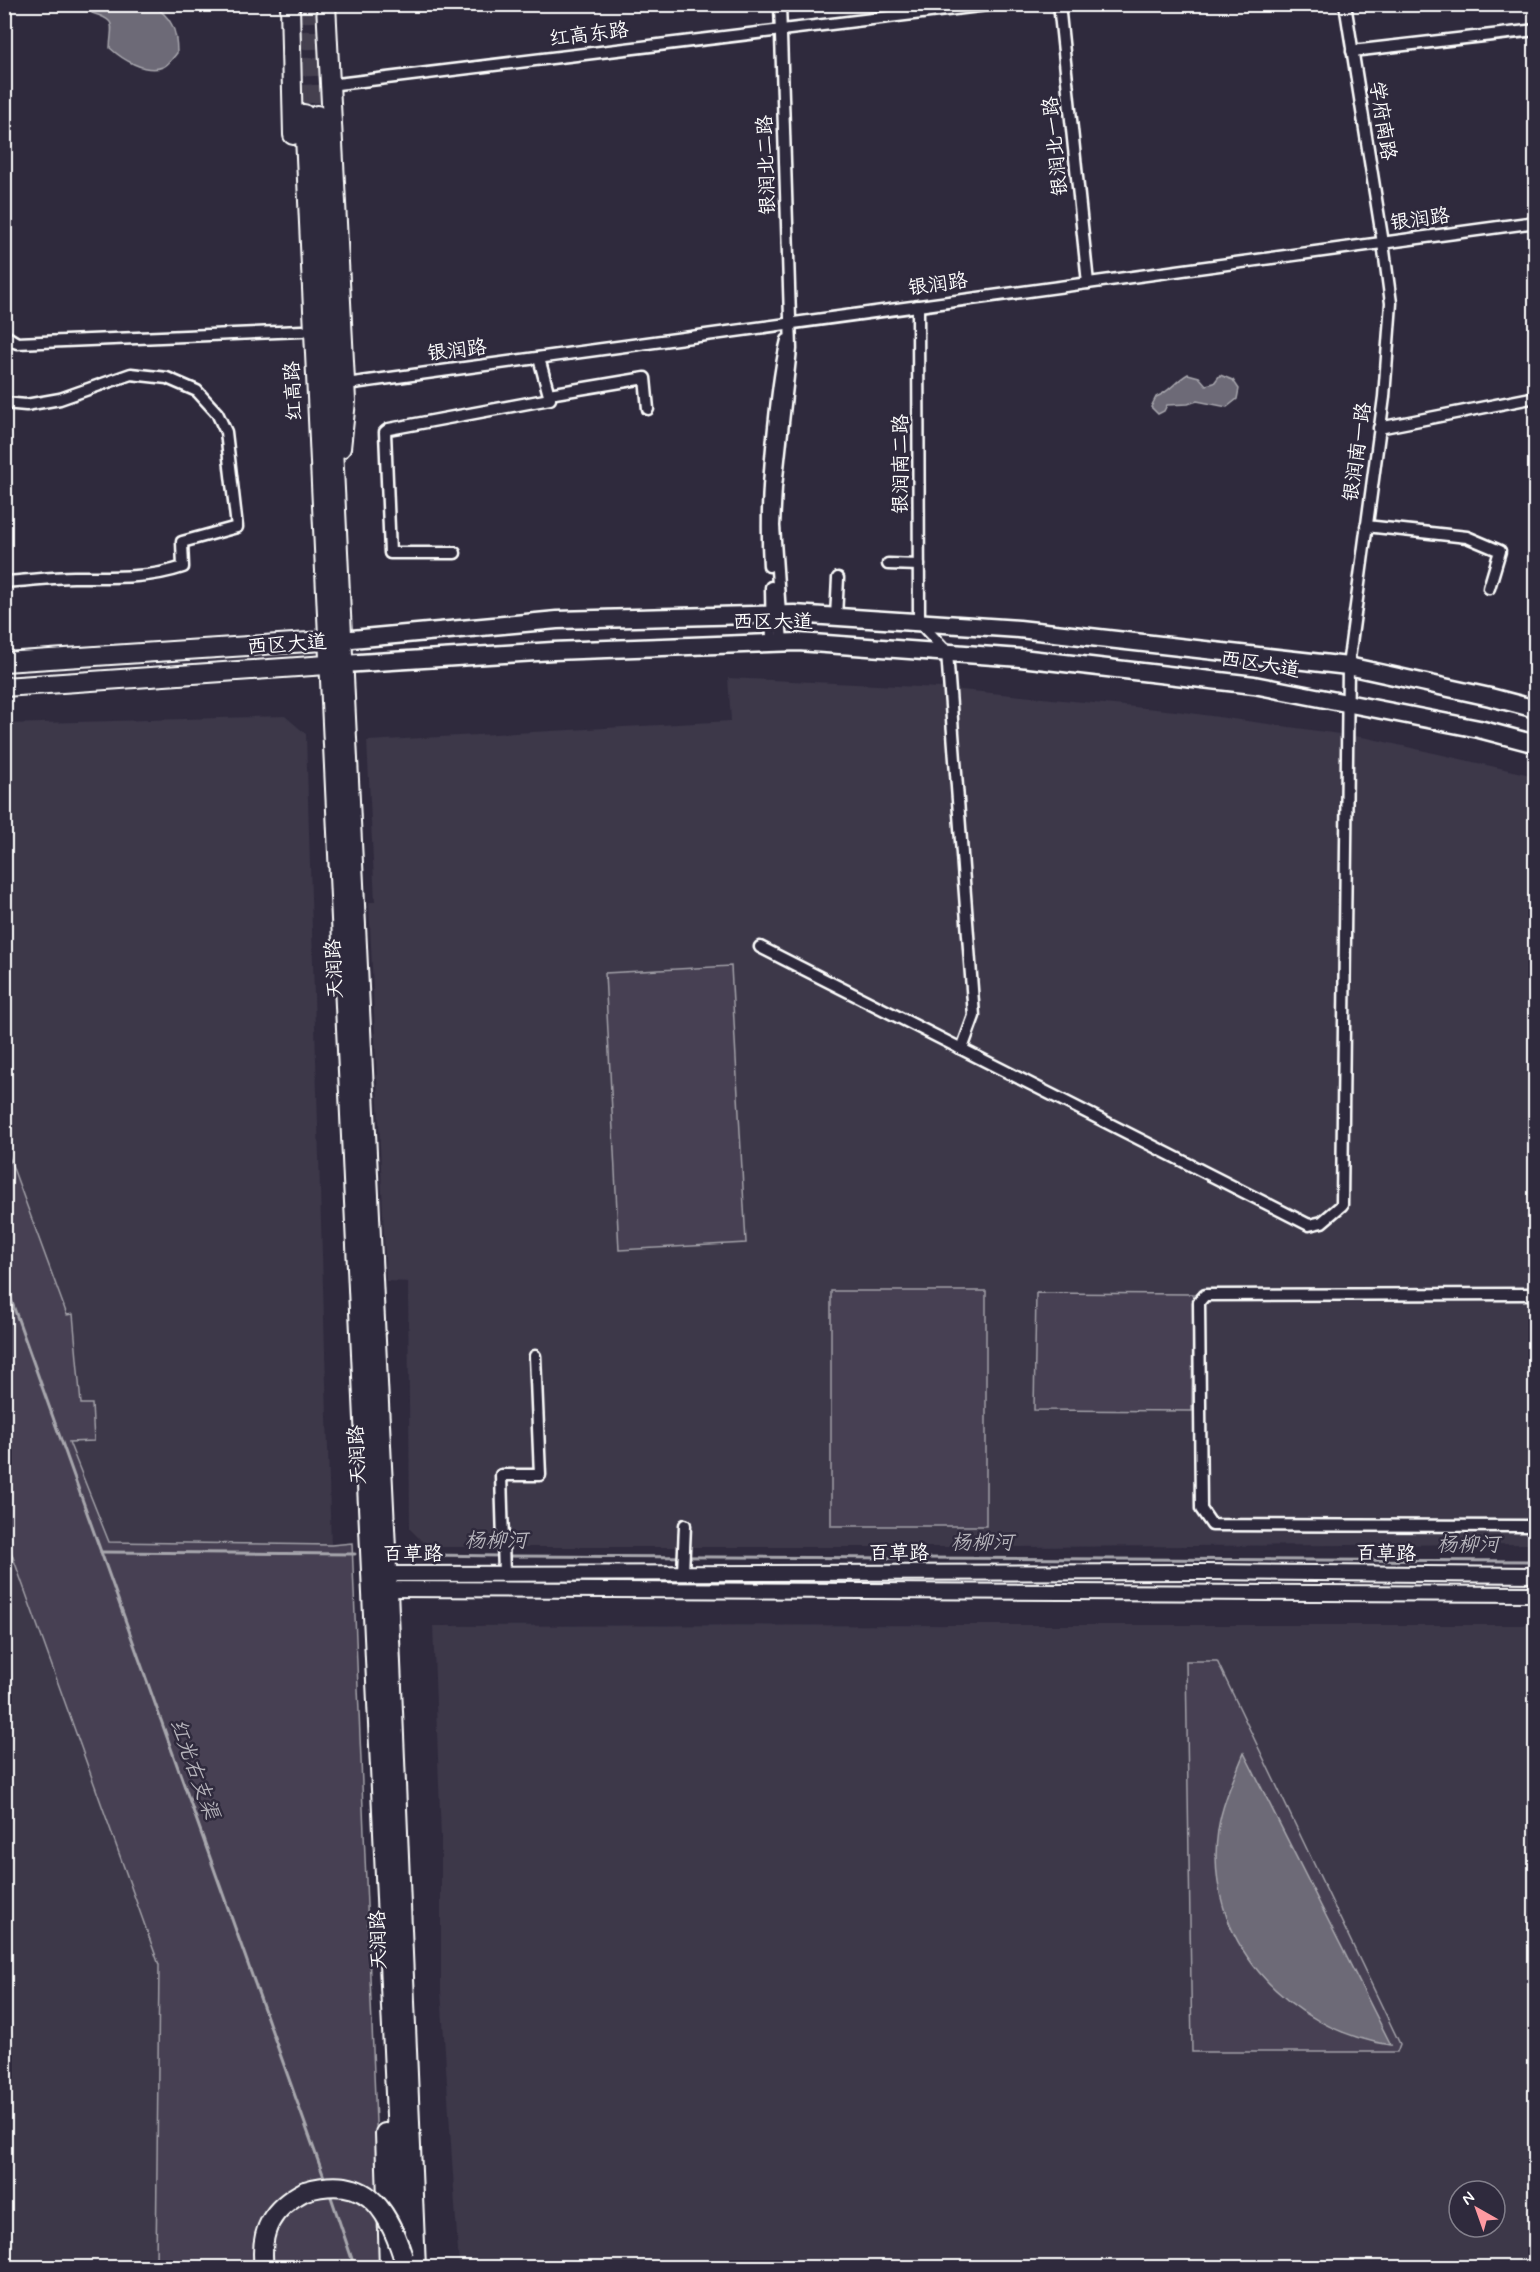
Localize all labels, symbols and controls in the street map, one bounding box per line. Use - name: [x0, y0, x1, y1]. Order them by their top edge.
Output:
- street label: 红高东路: [548, 17, 631, 53]
- street label: 学府南路: [1362, 79, 1402, 164]
- street label: 银润北一路: [1037, 94, 1075, 197]
- street label: 银润北二路: [752, 114, 782, 215]
- street label: 银润路: [1388, 202, 1453, 238]
- street label: 银润路: [906, 267, 971, 303]
- street label: 银润路: [426, 334, 489, 368]
- street label: 红高路: [279, 359, 309, 422]
- street label: 银润南一路: [1338, 400, 1378, 503]
- street label: 银润南二路: [888, 413, 915, 514]
- street label: 西区大道: [733, 609, 813, 636]
- street label: 西区大道: [246, 629, 328, 661]
- street label: 西区大道: [1218, 645, 1302, 685]
- street label: 天润路: [320, 937, 350, 1000]
- street label: 天润路: [343, 1423, 373, 1486]
- water label: 杨柳河: [465, 1527, 530, 1555]
- water label: 杨柳河: [951, 1529, 1016, 1557]
- water label: 杨柳河: [1437, 1531, 1502, 1559]
- street label: 百草路: [869, 1540, 930, 1567]
- street label: 百草路: [1356, 1540, 1417, 1568]
- street label: 百草路: [383, 1541, 444, 1568]
- water label: 红光右支渠: [163, 1715, 226, 1825]
- street label: 天润路: [364, 1909, 394, 1970]
- north arrow: [1447, 2179, 1507, 2239]
- text: N: [1457, 2187, 1479, 2210]

